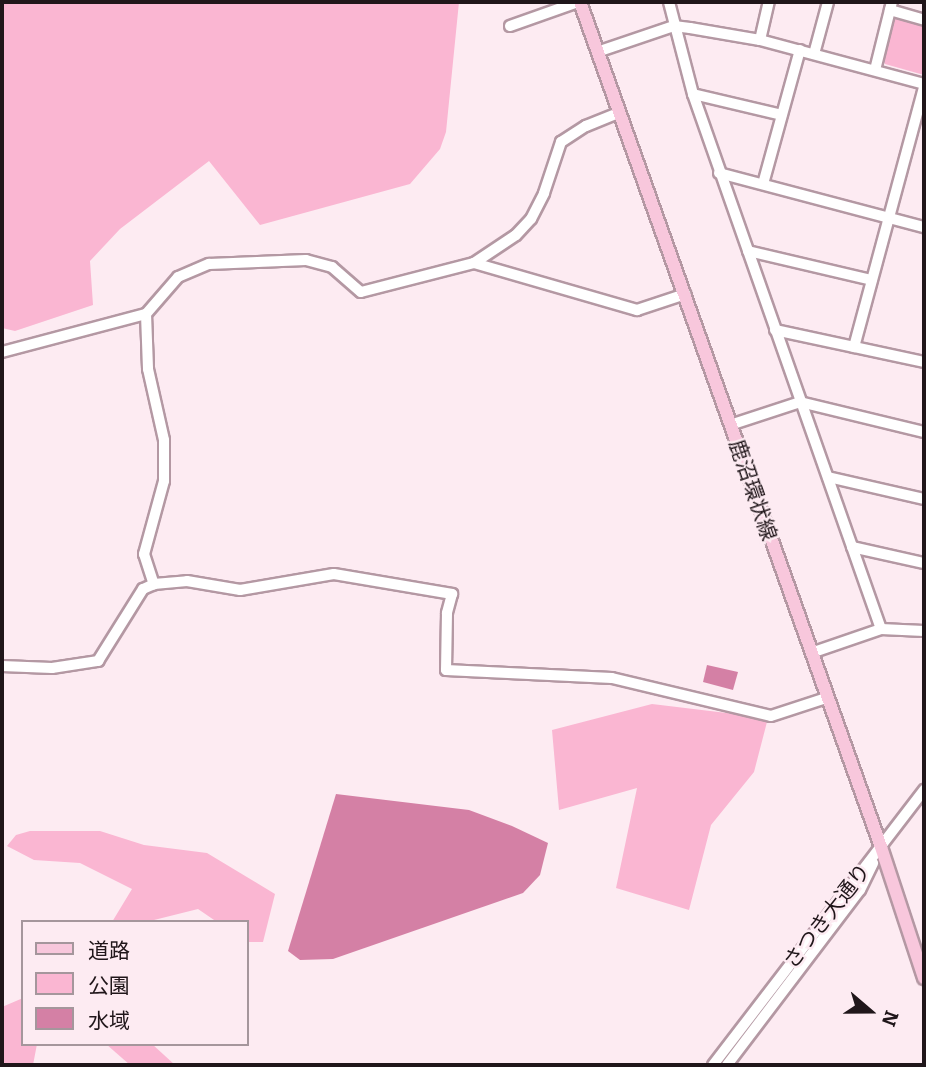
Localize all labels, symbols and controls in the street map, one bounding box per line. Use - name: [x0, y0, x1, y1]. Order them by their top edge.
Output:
- street label: 鹿沼環状線: [724, 436, 782, 544]
- street label: さつき大通り: [778, 859, 876, 973]
- legend: [21, 920, 248, 1046]
- text: 道路: [88, 938, 130, 964]
- text: 公園: [88, 973, 130, 999]
- north arrow: [835, 976, 905, 1046]
- text: 水域: [88, 1008, 130, 1034]
- text: N: [877, 1008, 904, 1029]

